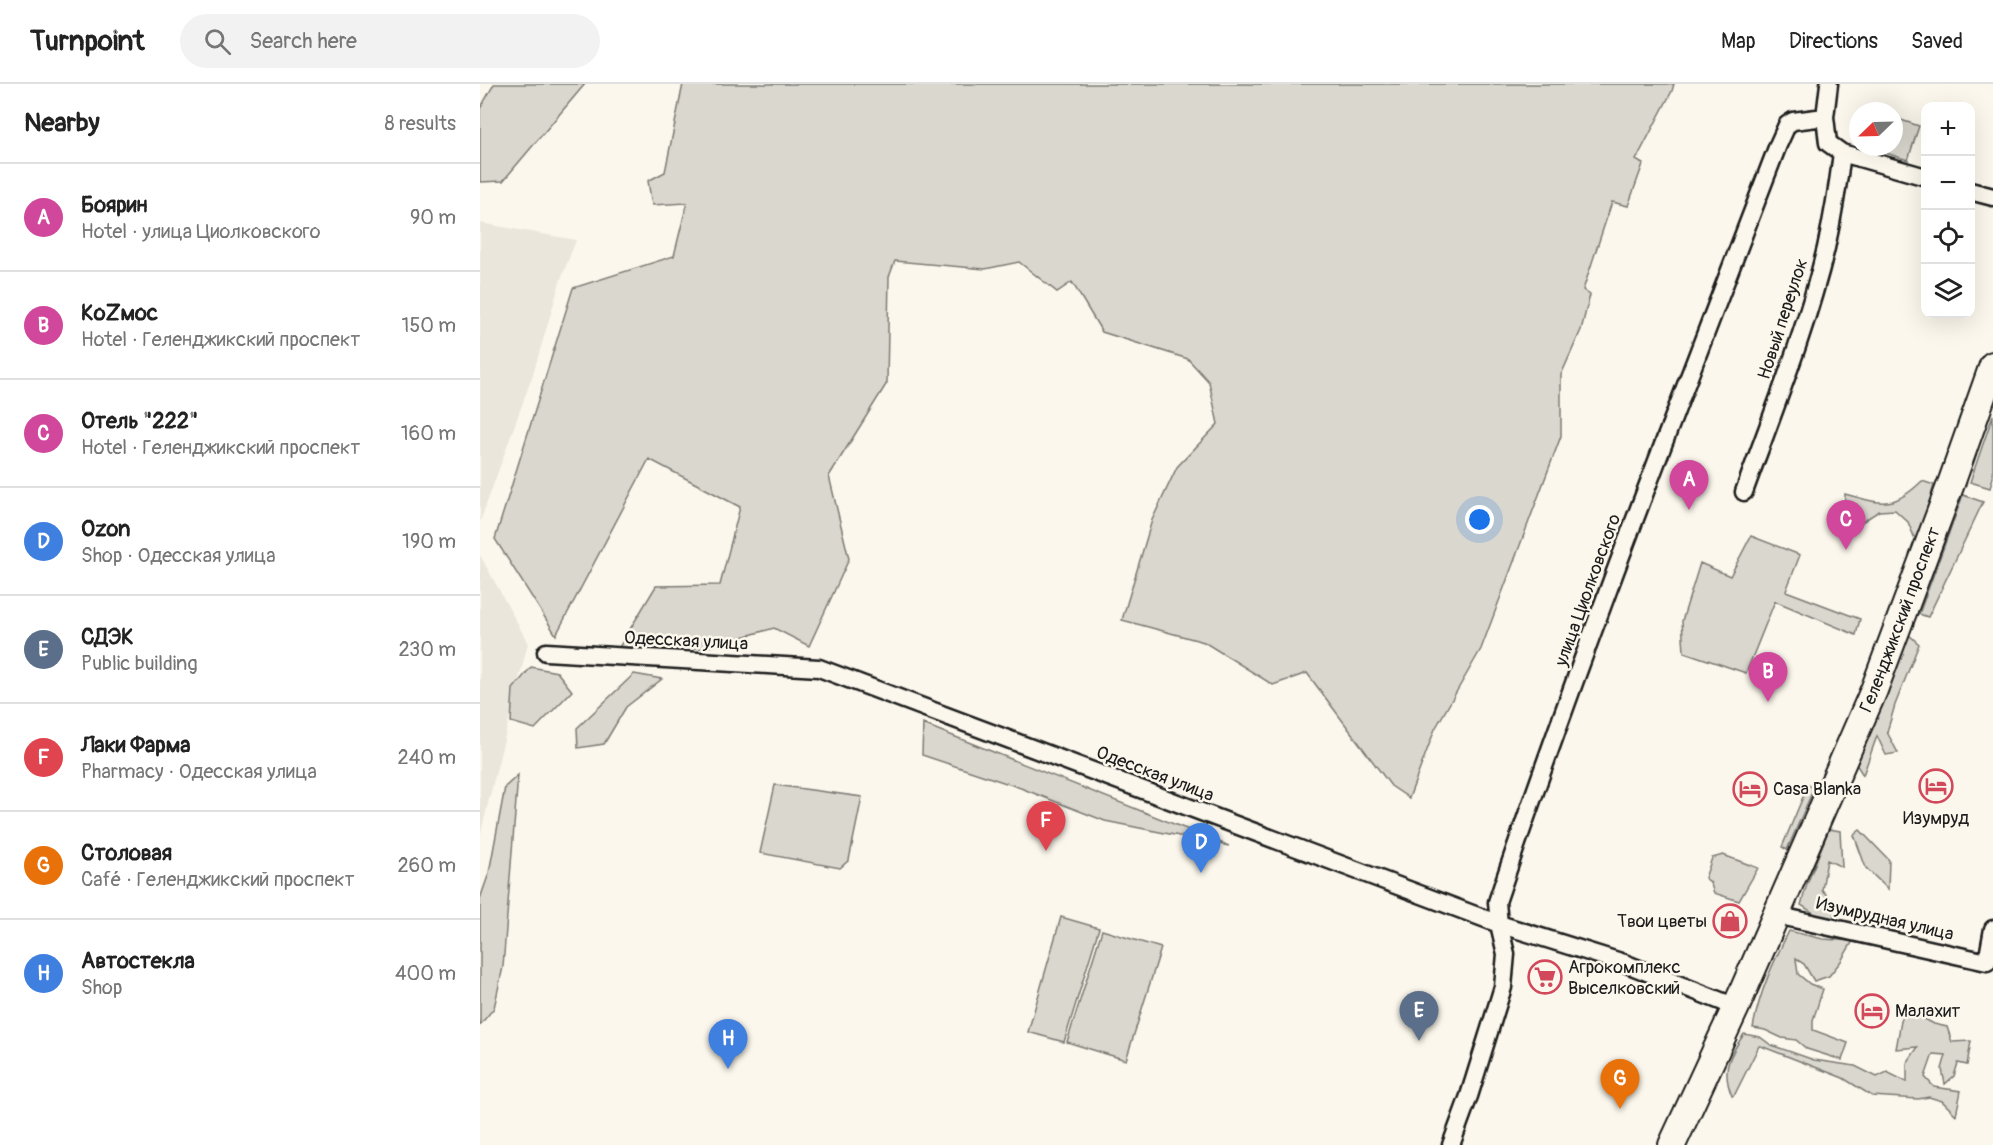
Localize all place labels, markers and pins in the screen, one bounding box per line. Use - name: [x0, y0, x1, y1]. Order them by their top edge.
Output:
- pin: A: [1670, 460, 1708, 510]
- pin: C: [1826, 500, 1866, 550]
- pin: B: [1748, 652, 1788, 702]
- hotel icon: Изумруд: [1918, 768, 1954, 804]
- hotel icon: Casa Blanka: [1732, 771, 1768, 807]
- place label: Casa Blanka: [1773, 778, 1861, 801]
- pin: F: [1026, 802, 1066, 851]
- place label: Изумруд: [1903, 807, 1969, 830]
- pin: D: [1182, 824, 1220, 873]
- shop icon: Твои цветы: [1712, 903, 1748, 939]
- place label: Твои цветы: [1617, 910, 1707, 933]
- place label: Агрокомплекс Выселковский: [1568, 956, 1681, 1000]
- supermarket icon: Агрокомплекс Выселковский: [1527, 959, 1563, 995]
- pin: E: [1400, 992, 1438, 1041]
- hotel icon: Малахит: [1854, 993, 1890, 1029]
- place label: Малахит: [1895, 1000, 1960, 1023]
- pin: H: [708, 1020, 748, 1069]
- pin: G: [1600, 1060, 1640, 1109]

